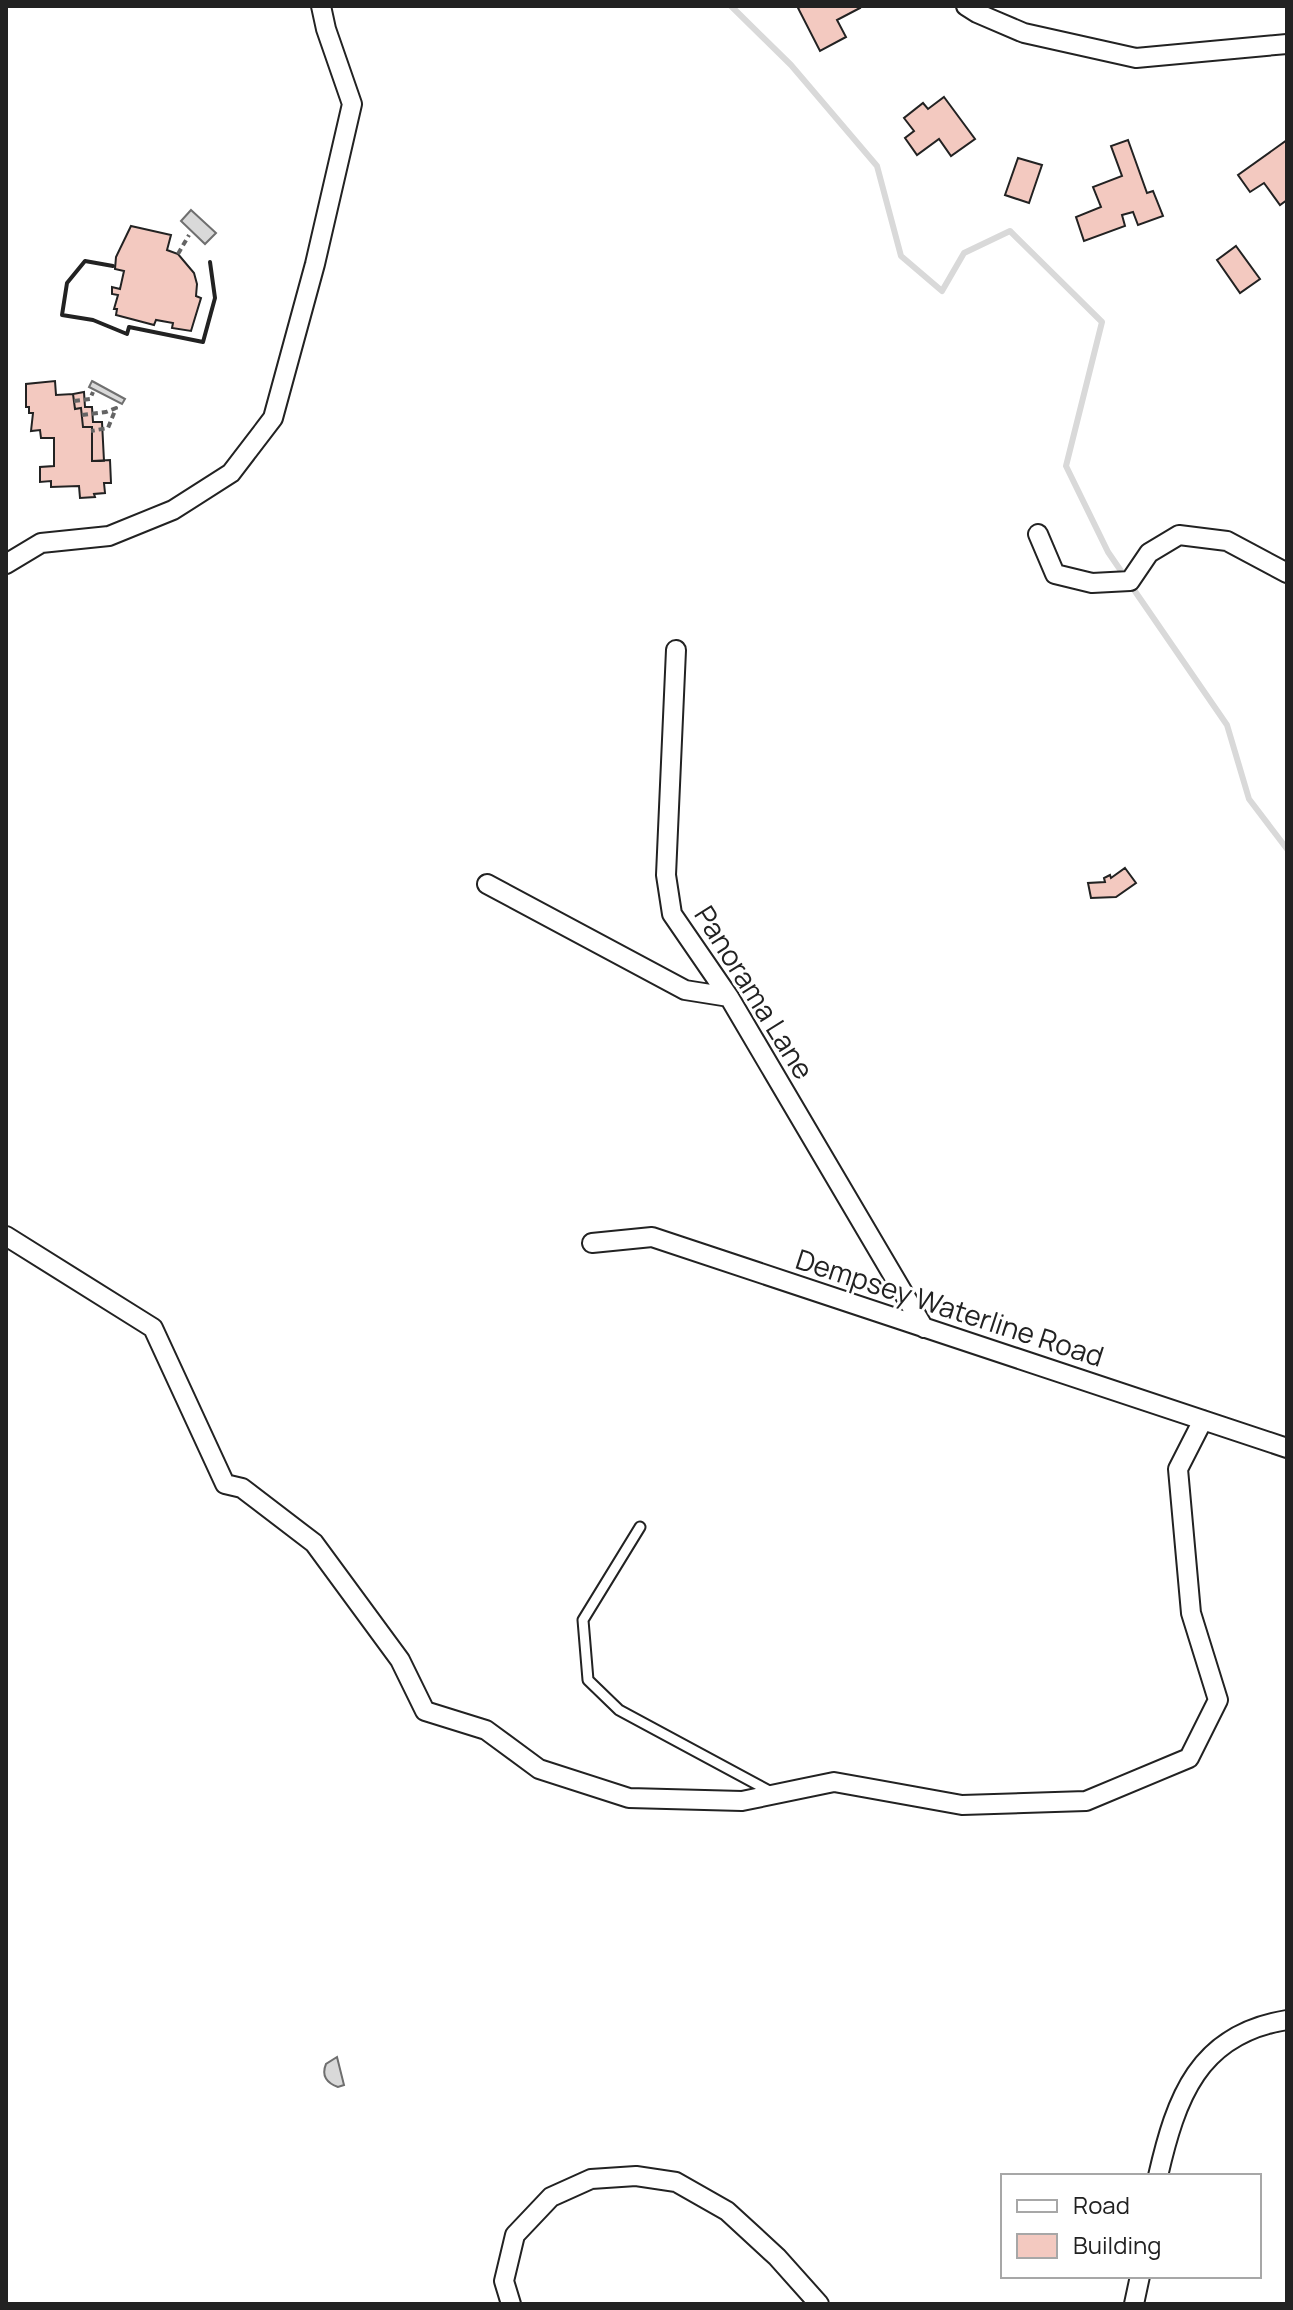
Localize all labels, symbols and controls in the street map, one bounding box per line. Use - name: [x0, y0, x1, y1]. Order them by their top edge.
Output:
- street label: Panorama Lane: [687, 898, 823, 1086]
- street label: Dempsey Waterline Road: [791, 1239, 1109, 1375]
- legend: [1001, 2174, 1261, 2278]
- text: Road: [1073, 2188, 1130, 2221]
- text: Building: [1073, 2228, 1161, 2261]

